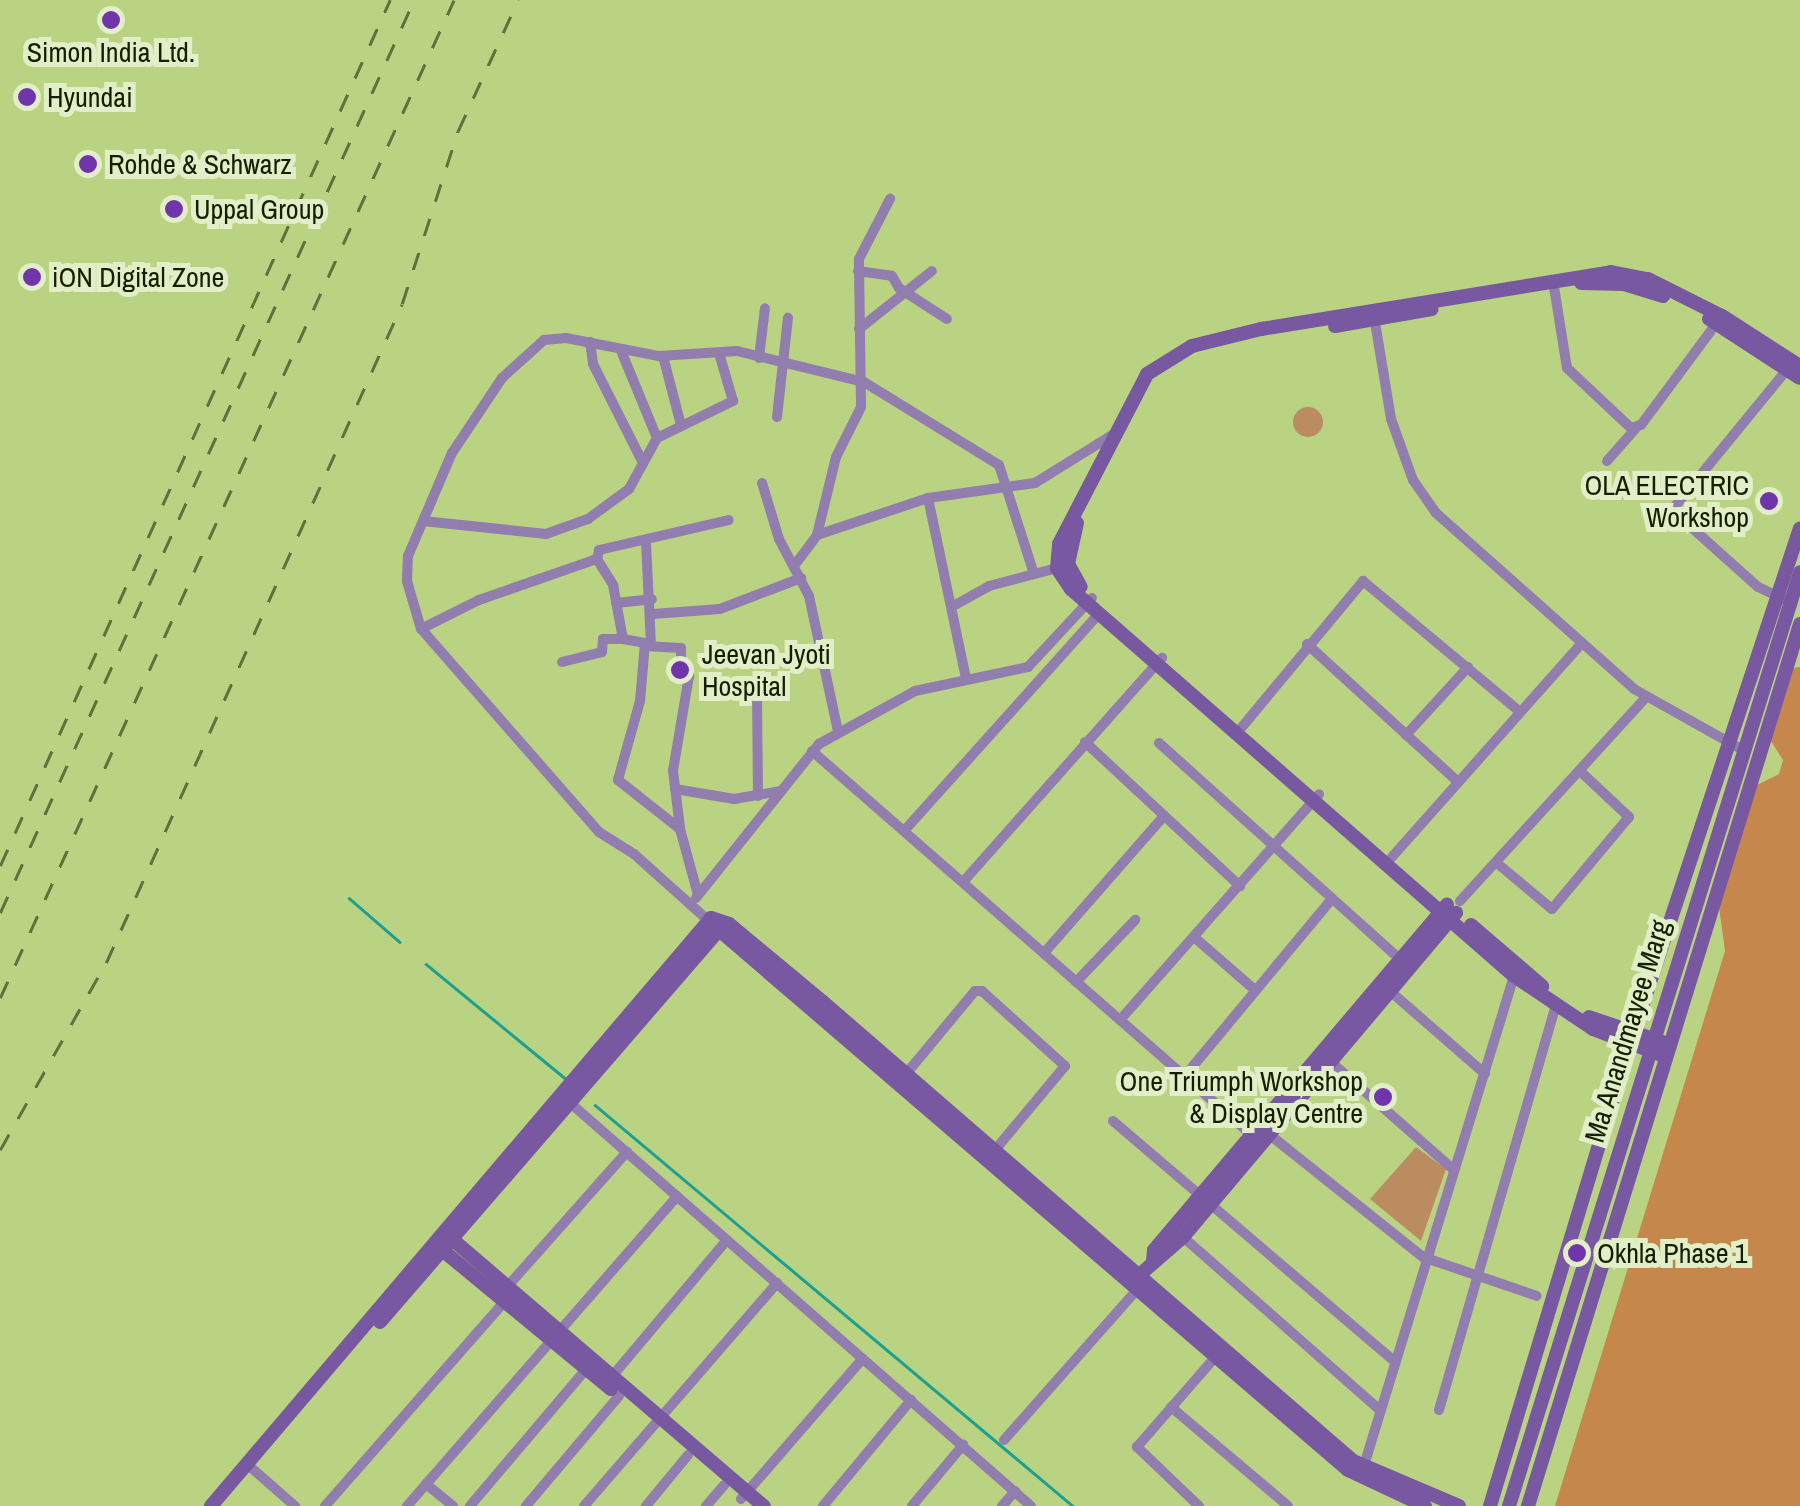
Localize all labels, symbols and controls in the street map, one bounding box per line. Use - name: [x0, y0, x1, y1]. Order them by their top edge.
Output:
- marker: Simon India Ltd.: [100, 9, 122, 31]
- place label: Simon India Ltd.: [27, 35, 195, 69]
- place label: Hyundai: [47, 80, 133, 114]
- marker: Hyundai: [16, 86, 38, 108]
- place label: Rohde & Schwarz: [108, 147, 292, 181]
- marker: Rohde & Schwarz: [77, 153, 99, 175]
- place label: Uppal Group: [194, 192, 324, 226]
- marker: Uppal Group: [163, 198, 185, 220]
- place label: iON Digital Zone: [52, 260, 224, 294]
- marker: iON Digital Zone: [21, 266, 43, 288]
- place label: OLA ELECTRIC Workshop: [1583, 468, 1749, 534]
- marker: OLA ELECTRIC Workshop: [1758, 490, 1780, 512]
- place label: Jeevan Jyoti Hospital: [702, 637, 831, 703]
- marker: Jeevan Jyoti Hospital: [667, 657, 693, 683]
- street label: Ma Anandmayee Marg: [1577, 915, 1677, 1147]
- place label: One Triumph Workshop & Display Centre: [1119, 1064, 1363, 1130]
- marker: One Triumph Workshop & Display Centre: [1372, 1086, 1394, 1108]
- place label: Okhla Phase 1: [1597, 1236, 1748, 1270]
- marker: Okhla Phase 1: [1566, 1242, 1588, 1264]

